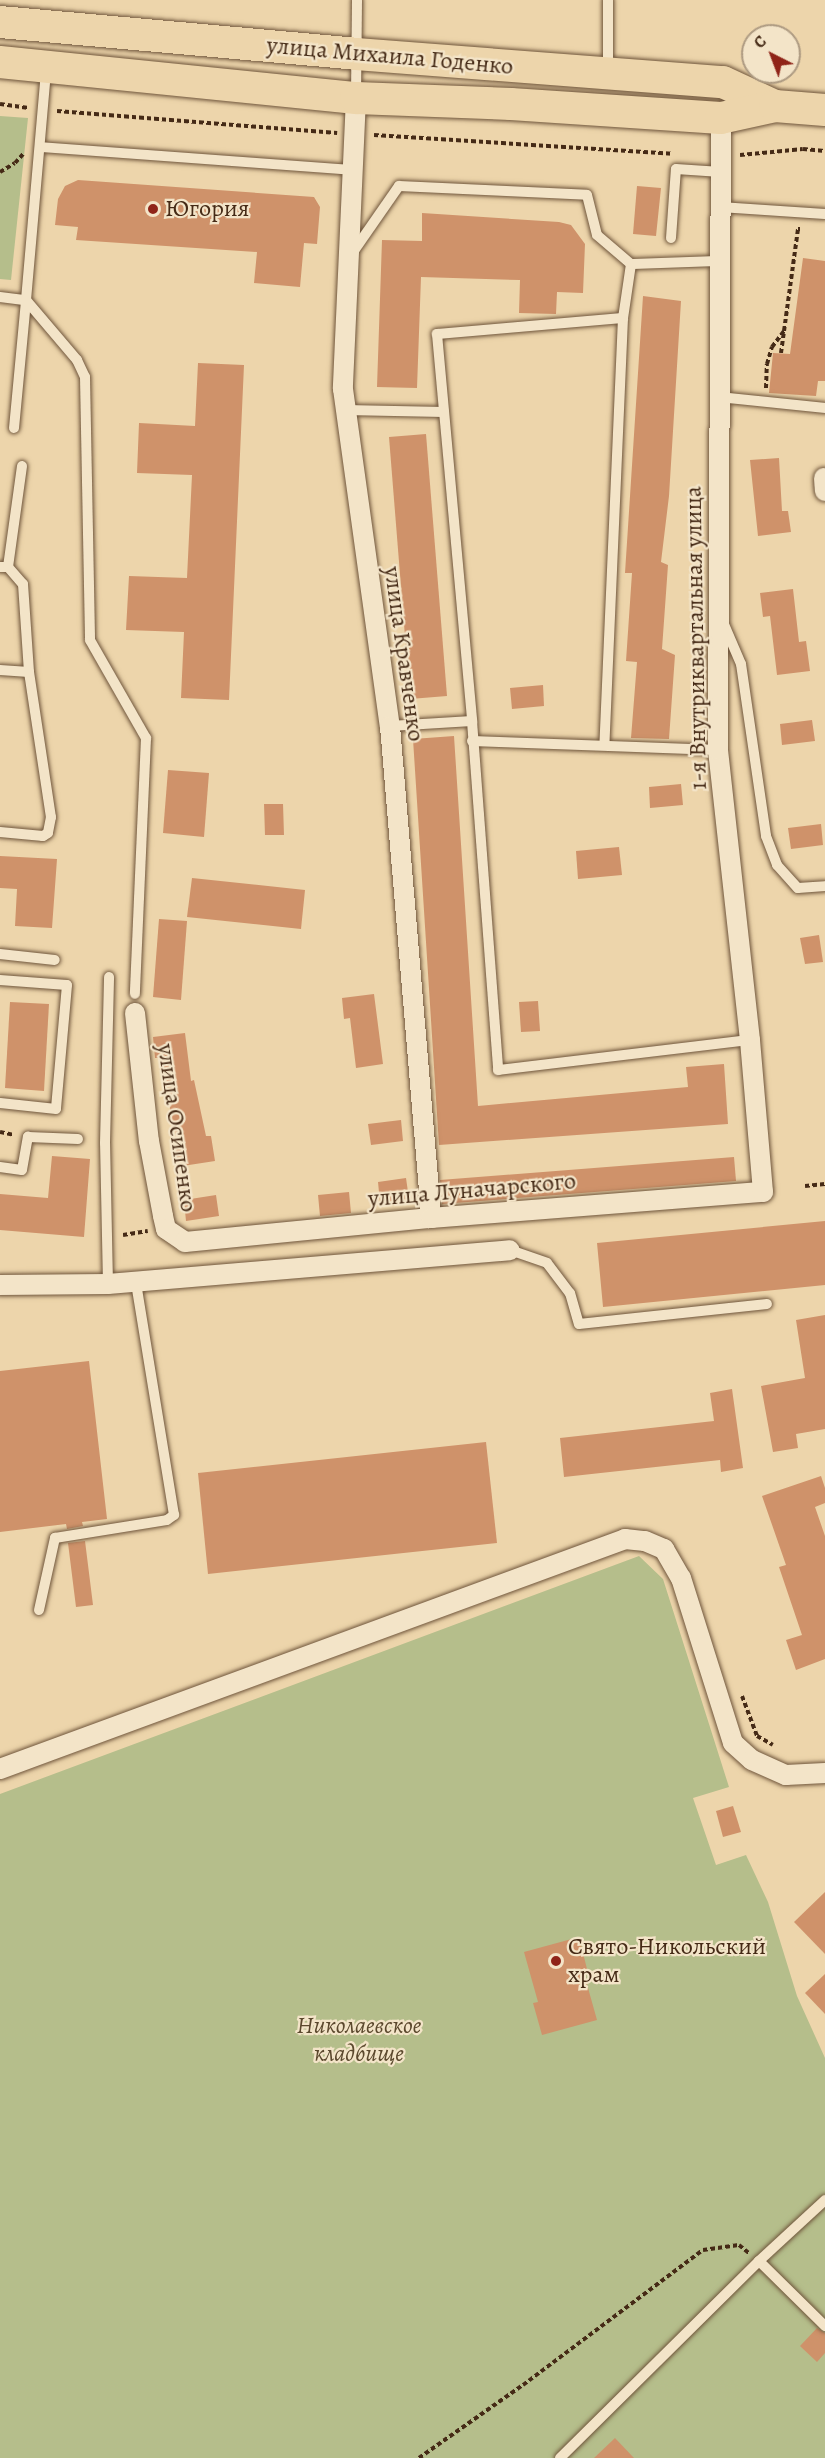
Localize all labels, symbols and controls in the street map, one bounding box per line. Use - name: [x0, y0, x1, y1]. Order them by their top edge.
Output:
- north arrow: [741, 24, 801, 84]
- street label: улица Михаила Годенко: [265, 31, 515, 81]
- text: С: [749, 31, 771, 54]
- place label: Югория: [165, 195, 249, 223]
- marker: Югория: [146, 202, 160, 216]
- street label: 1-я Внутриквартальная улица: [679, 486, 713, 790]
- street label: улица Кравченко: [377, 565, 431, 743]
- street label: улица Осипенко: [151, 1042, 203, 1214]
- street label: улица Луначарского: [367, 1167, 577, 1213]
- place label: Свято-Никольский храм: [568, 1933, 766, 1989]
- marker: Свято-Никольский храм: [549, 1954, 563, 1968]
- park label: Николаевское кладбище: [297, 2012, 421, 2068]

